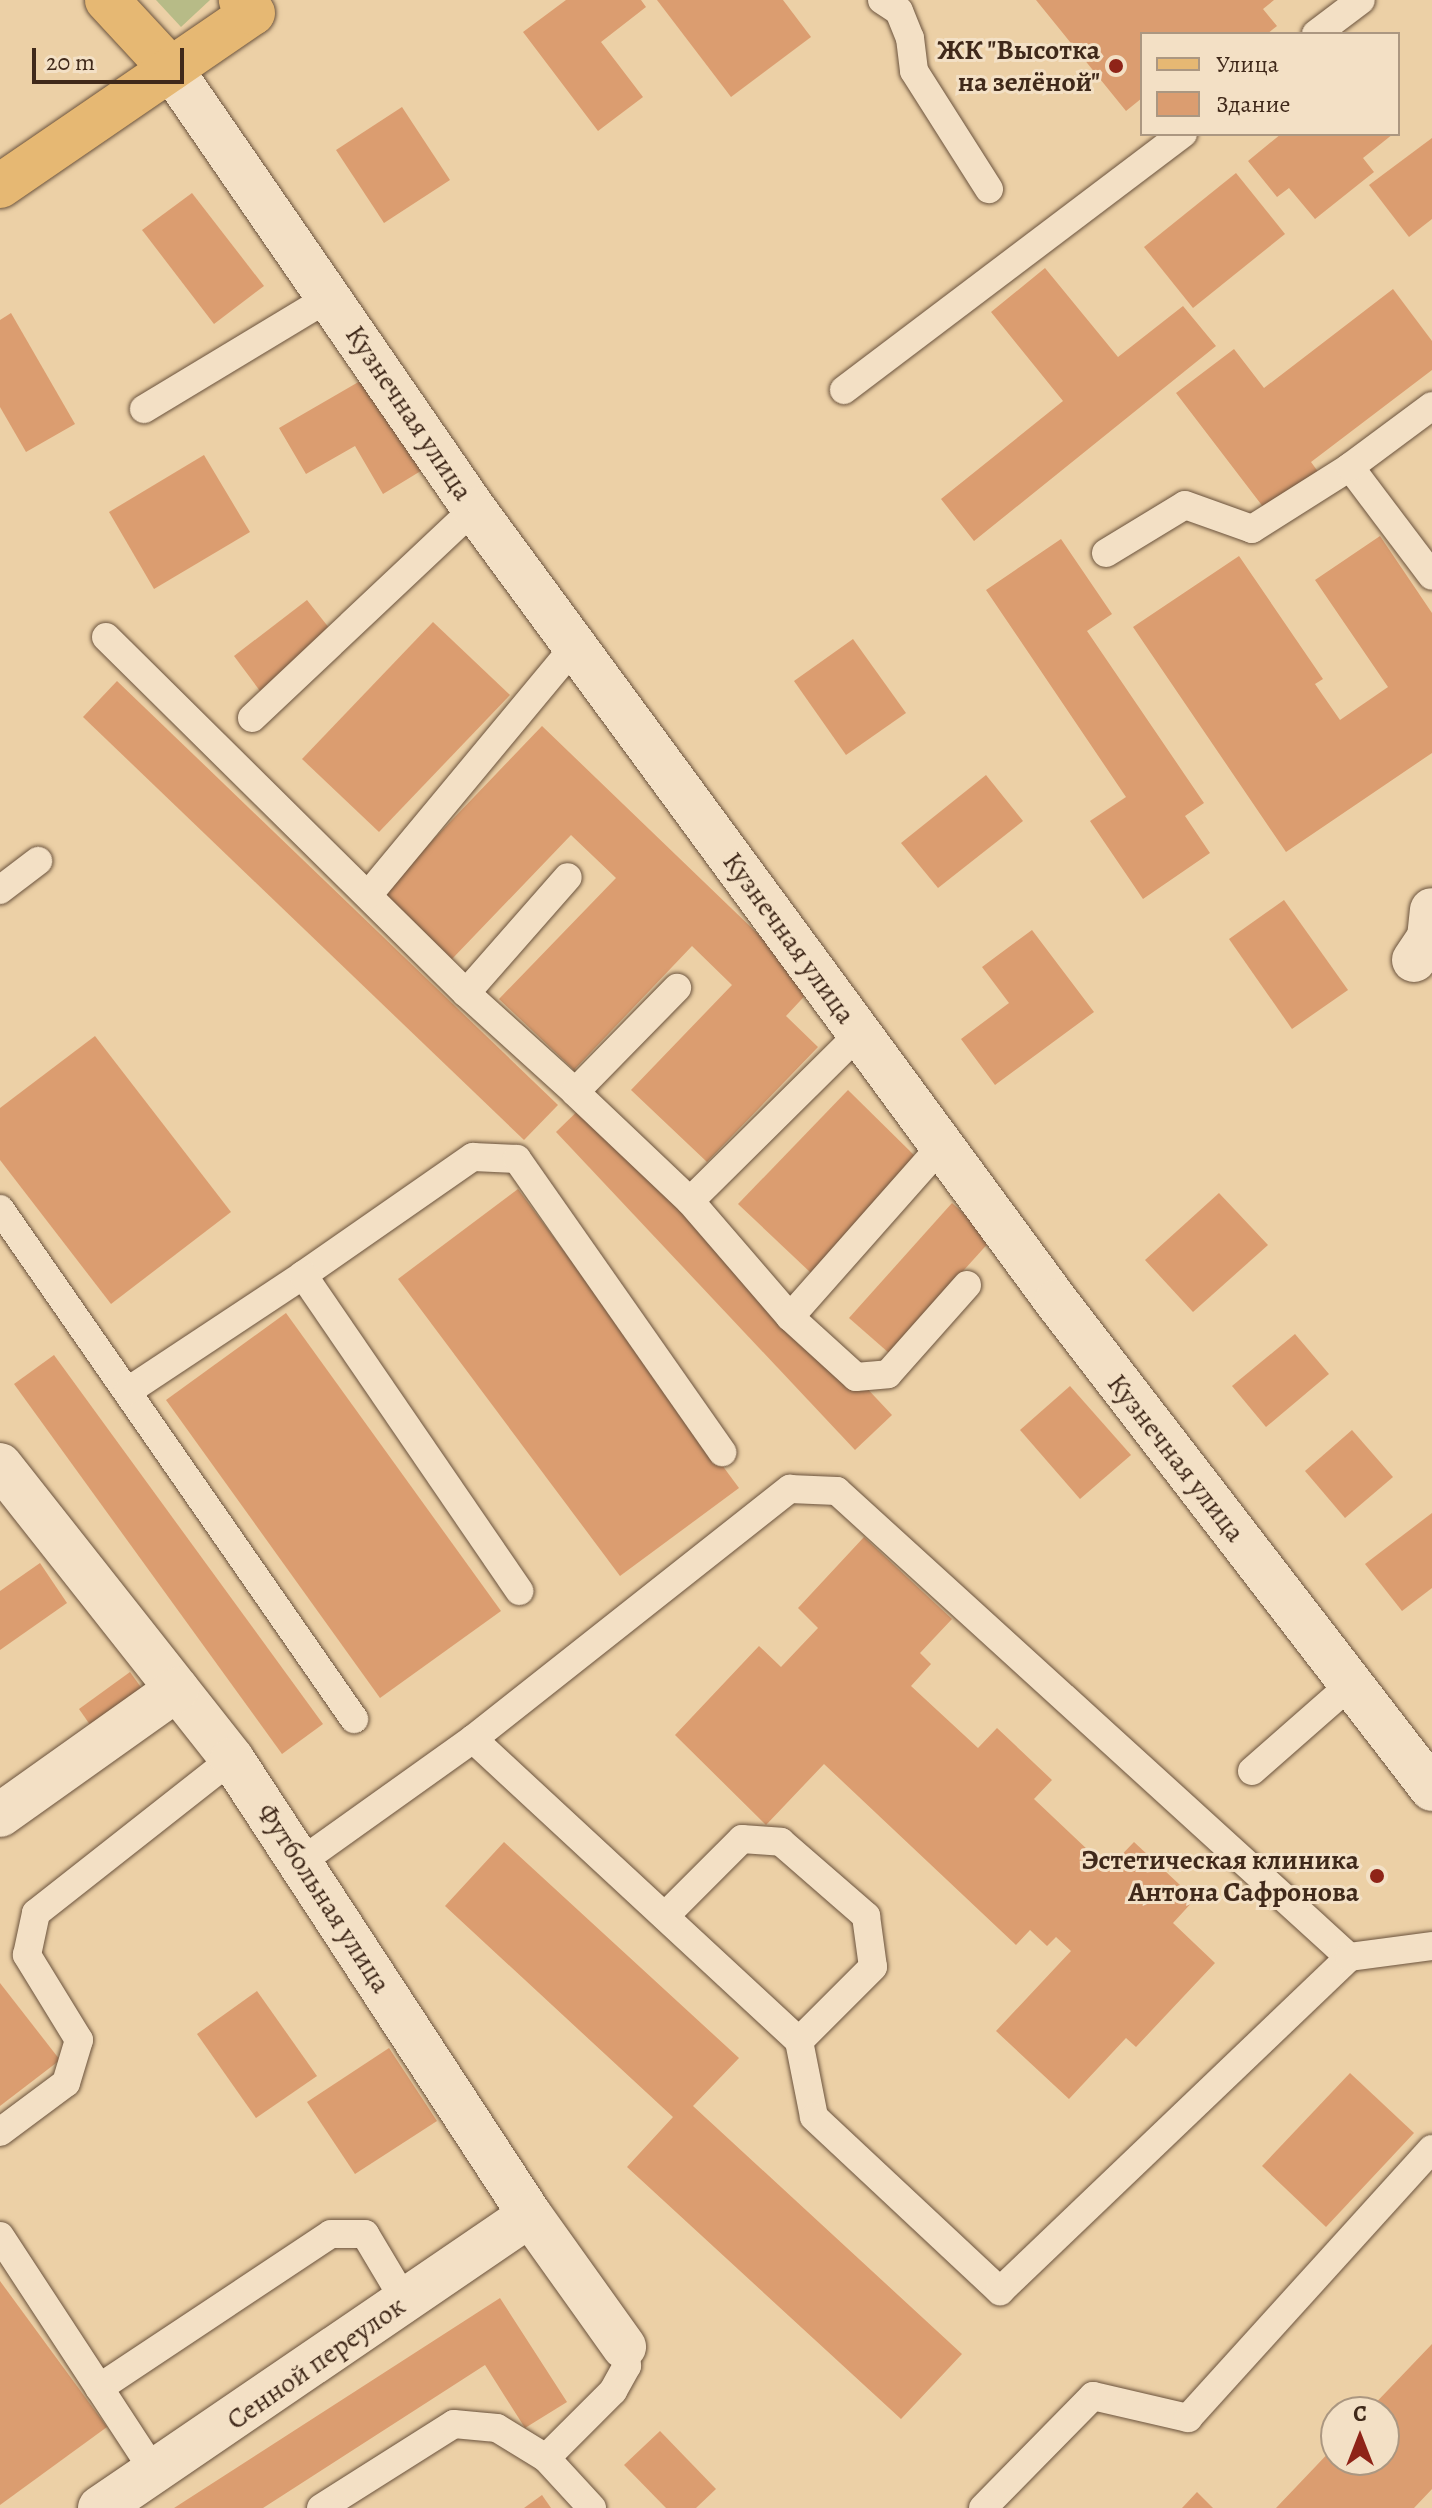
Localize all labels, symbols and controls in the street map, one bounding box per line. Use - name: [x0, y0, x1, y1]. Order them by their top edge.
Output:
- scale bar: [36, 32, 188, 82]
- legend: [1140, 32, 1400, 136]
- place label: ЖК "Высотка на зелёной": [937, 33, 1100, 99]
- text: 20 m: [46, 46, 95, 78]
- text: Улица: [1216, 48, 1279, 80]
- marker: ЖК "Высотка на зелёной": [1107, 57, 1125, 75]
- text: Здание: [1216, 88, 1291, 120]
- street label: Кузнечная улица: [338, 319, 480, 507]
- street label: Кузнечная улица: [715, 846, 863, 1030]
- street label: Кузнечная улица: [1100, 1367, 1252, 1549]
- street label: Футбольная улица: [250, 1797, 398, 1999]
- place label: Эстетическая клиника Антона Сафронова: [1081, 1843, 1359, 1909]
- marker: Эстетическая клиника Антона Сафронова: [1366, 1865, 1388, 1887]
- street label: Сенной переулок: [220, 2289, 412, 2437]
- north arrow: [1320, 2396, 1400, 2476]
- text: С: [1353, 2399, 1367, 2429]

